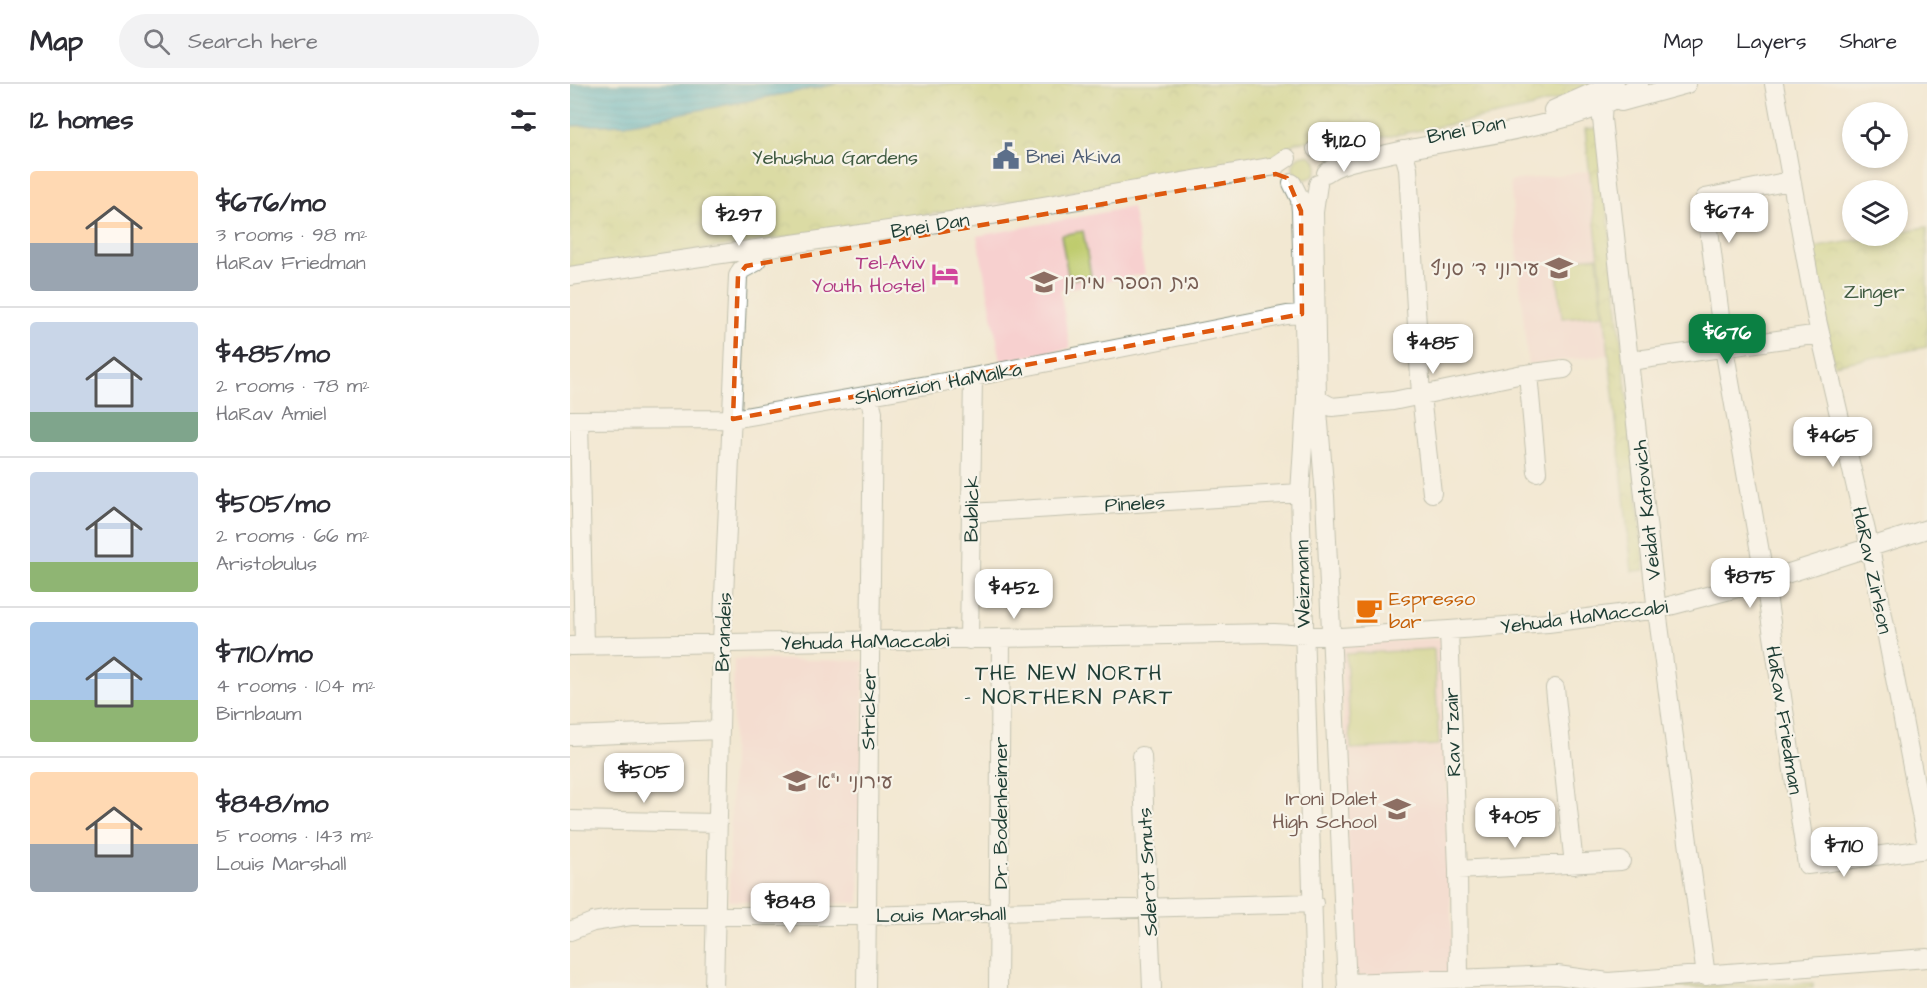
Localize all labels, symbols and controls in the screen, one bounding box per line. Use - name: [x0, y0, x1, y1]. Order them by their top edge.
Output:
- search box: [119, 14, 539, 68]
- text: Map: [30, 22, 83, 61]
- icon: search: [140, 25, 173, 58]
- text: Search here: [188, 26, 318, 57]
- text: Map: [1663, 27, 1703, 56]
- text: Layers: [1736, 27, 1806, 56]
- text: Share: [1839, 27, 1897, 56]
- text: 12 homes: [30, 102, 133, 138]
- map controls: [1842, 102, 1908, 246]
- button: locate: [1842, 102, 1908, 168]
- icon: filters: [507, 104, 540, 137]
- street label: Bnei Dan: [1425, 109, 1508, 151]
- pin: $1,120: [1295, 122, 1393, 173]
- text: $1,120: [1322, 127, 1366, 155]
- public building icon: Bnei Akiva: [991, 141, 1021, 171]
- place label: Bnei Akiva: [1026, 143, 1121, 171]
- park label: Yehushua Gardens: [752, 144, 918, 172]
- button: layers: [1842, 180, 1908, 246]
- text: $676/mo: [216, 185, 326, 221]
- pin: $674: [1693, 193, 1765, 244]
- icon: home: [78, 195, 150, 267]
- pin: $297: [703, 196, 775, 247]
- text: $674: [1704, 198, 1754, 226]
- text: $297: [716, 201, 762, 229]
- street label: Bnei Dan: [889, 206, 971, 246]
- text: 3 rooms · 98 m²: [216, 221, 368, 249]
- text: HaRav Friedman: [216, 249, 366, 277]
- place label: Tel-Aviv Youth Hostel: [811, 249, 926, 300]
- school or university icon: עירוני ד' סניף: [1544, 253, 1574, 283]
- place label: עירוני ד' סניף: [1430, 255, 1539, 283]
- hotel icon: Tel-Aviv Youth Hostel: [930, 259, 960, 289]
- school or university icon: בית הספר מירון: [1029, 267, 1059, 297]
- place label: בית הספר מירון: [1064, 269, 1199, 297]
- park label: Zinger: [1844, 278, 1904, 307]
- pin: $676: [1691, 314, 1763, 365]
- text: $676: [1703, 319, 1751, 347]
- pin: $485: [1397, 324, 1469, 375]
- text: $485: [1407, 329, 1459, 357]
- text: $485/mo: [216, 336, 330, 372]
- icon: home: [78, 346, 150, 418]
- street label: Shlomzion HaMalka: [852, 355, 1024, 412]
- text: 2 rooms · 78 m²: [216, 372, 370, 400]
- text: HaRav Amiel: [216, 400, 326, 428]
- pin: $465: [1797, 417, 1869, 468]
- text: $465: [1807, 422, 1859, 450]
- street label: Veidat Katovich: [1626, 438, 1668, 581]
- street label: Bublick: [957, 475, 987, 543]
- text: $505/mo: [216, 486, 330, 522]
- street label: Pineles: [1104, 488, 1166, 520]
- icon: home: [78, 496, 150, 568]
- street label: HaRav Zirlson: [1845, 504, 1899, 636]
- text: 2 rooms · 66 m²: [216, 522, 370, 550]
- street label: Weizmann: [1288, 540, 1318, 628]
- text: Aristobulus: [216, 550, 317, 578]
- pin: $875: [1714, 558, 1786, 609]
- text: $875: [1725, 563, 1775, 591]
- pin: $452: [978, 569, 1050, 620]
- text: $452: [989, 574, 1039, 602]
- place label: Espresso bar: [1389, 585, 1475, 636]
- street label: Brandeis: [709, 592, 739, 672]
- street label: Yehuda HaMaccabi: [1499, 593, 1670, 641]
- cafe icon: Espresso bar: [1354, 595, 1384, 625]
- street label: Yehuda HaMaccabi: [780, 627, 950, 657]
- text: $710/mo: [216, 636, 313, 672]
- street label: HaRav Friedman: [1758, 644, 1810, 796]
- icon: home: [78, 646, 150, 718]
- district label: THE NEW NORTH - NORTHERN PART: [964, 659, 1174, 712]
- street label: Stricker: [854, 668, 884, 750]
- text: 4 rooms · 104 m²: [216, 672, 375, 700]
- street label: Rav Tzair: [1437, 687, 1469, 777]
- text: Birnbaum: [216, 700, 301, 728]
- street label: Dr. Bodenheimer: [987, 737, 1015, 889]
- pin: $505: [608, 753, 680, 804]
- text: $505: [618, 758, 670, 786]
- school or university icon: עירוני י"א: [782, 766, 812, 796]
- place label: עירוני י"א: [817, 768, 892, 796]
- place label: Ironi Dalet High School: [1273, 785, 1377, 837]
- text: $848/mo: [216, 786, 329, 822]
- school or university icon: Ironi Dalet High School: [1382, 794, 1412, 824]
- icon: home: [78, 796, 150, 868]
- pin: $405: [1479, 798, 1551, 849]
- text: $405: [1489, 803, 1541, 831]
- street label: Sderot Smuts: [1131, 807, 1165, 937]
- text: 5 rooms · 143 m²: [216, 822, 374, 850]
- pin: $710: [1808, 827, 1880, 878]
- text: $710: [1825, 832, 1863, 860]
- text: Louis Marshall: [216, 850, 347, 878]
- pin: $848: [754, 883, 826, 934]
- text: $848: [765, 888, 815, 916]
- street label: Louis Marshall: [876, 900, 1007, 930]

